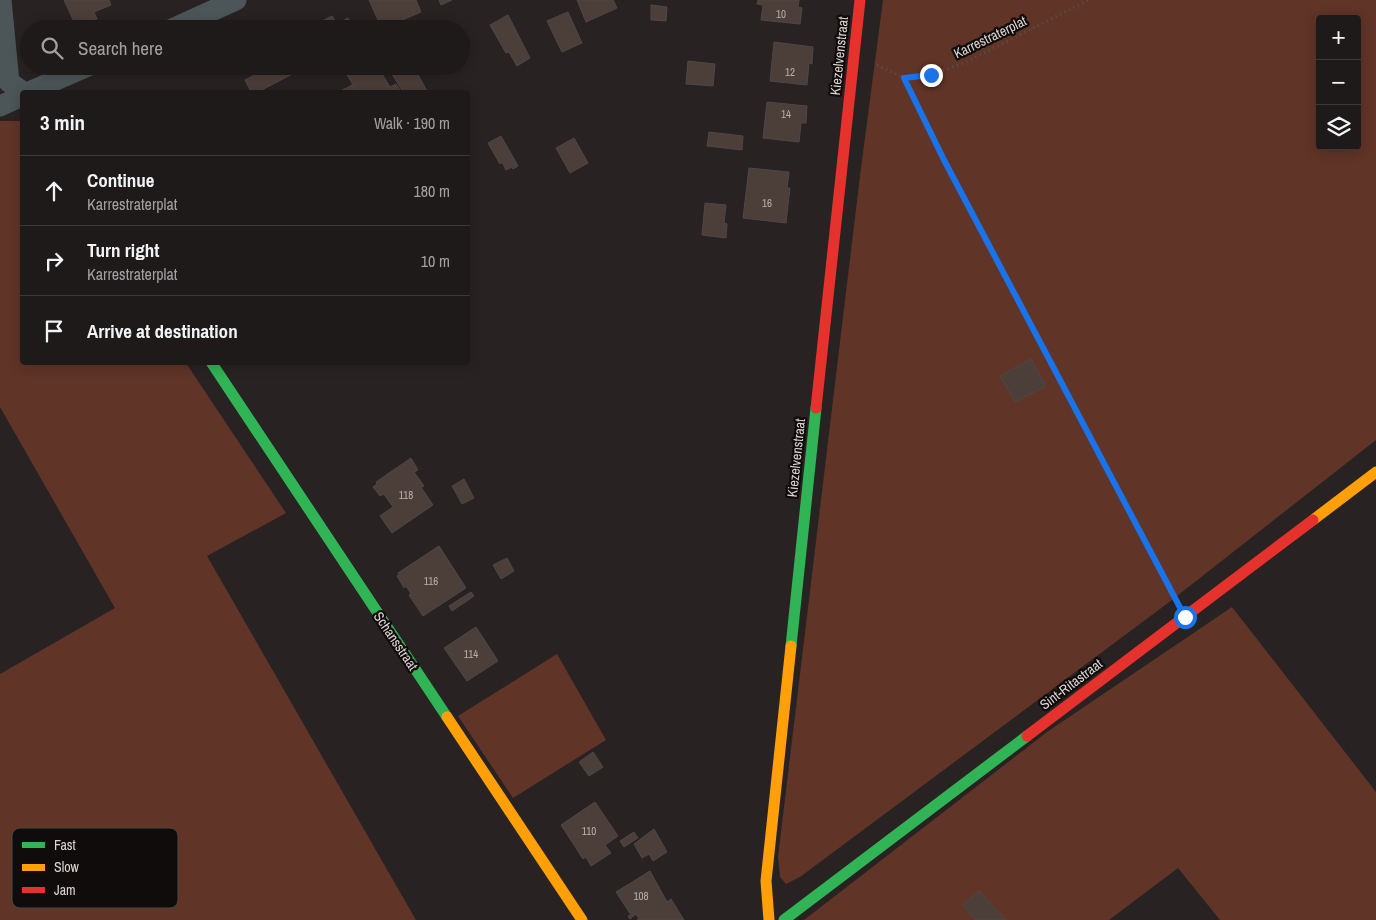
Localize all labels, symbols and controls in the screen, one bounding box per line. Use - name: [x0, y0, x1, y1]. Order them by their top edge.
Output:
- house number: 10: [776, 7, 786, 21]
- street label: Karrestraterplat: [950, 12, 1030, 62]
- map controls: [1316, 15, 1361, 150]
- button: +: [1316, 15, 1361, 60]
- street label: Kiezelvenstraat: [826, 16, 852, 96]
- search box: [20, 20, 470, 75]
- icon: search: [38, 34, 66, 62]
- text: Search here: [78, 35, 163, 61]
- button: −: [1316, 60, 1361, 105]
- route end: [920, 64, 943, 87]
- house number: 12: [785, 65, 795, 79]
- button: layers: [1316, 105, 1361, 150]
- house number: 14: [781, 107, 791, 121]
- text: 3 min: [40, 108, 85, 137]
- text: Walk · 190 m: [374, 112, 450, 134]
- text: Continue: [87, 167, 155, 193]
- icon: ahead: [40, 177, 68, 205]
- text: 180 m: [414, 180, 450, 202]
- text: Karrestraterplat: [87, 193, 177, 215]
- house number: 16: [762, 196, 772, 210]
- text: Turn right: [87, 237, 159, 263]
- icon: right: [40, 247, 68, 275]
- text: 10 m: [421, 250, 450, 272]
- text: Karrestraterplat: [87, 263, 177, 285]
- icon: arrive: [40, 317, 68, 345]
- text: Arrive at destination: [87, 318, 238, 344]
- street label: Kiezelvenstraat: [783, 418, 809, 498]
- house number: 118: [399, 488, 413, 502]
- house number: 116: [424, 574, 438, 588]
- route start: [1174, 606, 1197, 629]
- street label: Schansstraat: [370, 608, 422, 674]
- house number: 114: [464, 647, 478, 661]
- street label: Sint-Ritastraat: [1036, 655, 1106, 713]
- house number: 110: [582, 824, 596, 838]
- legend: [12, 828, 178, 908]
- text: Fast: [54, 836, 76, 854]
- text: Slow: [54, 858, 80, 876]
- text: Jam: [54, 881, 76, 899]
- house number: 108: [633, 889, 649, 903]

